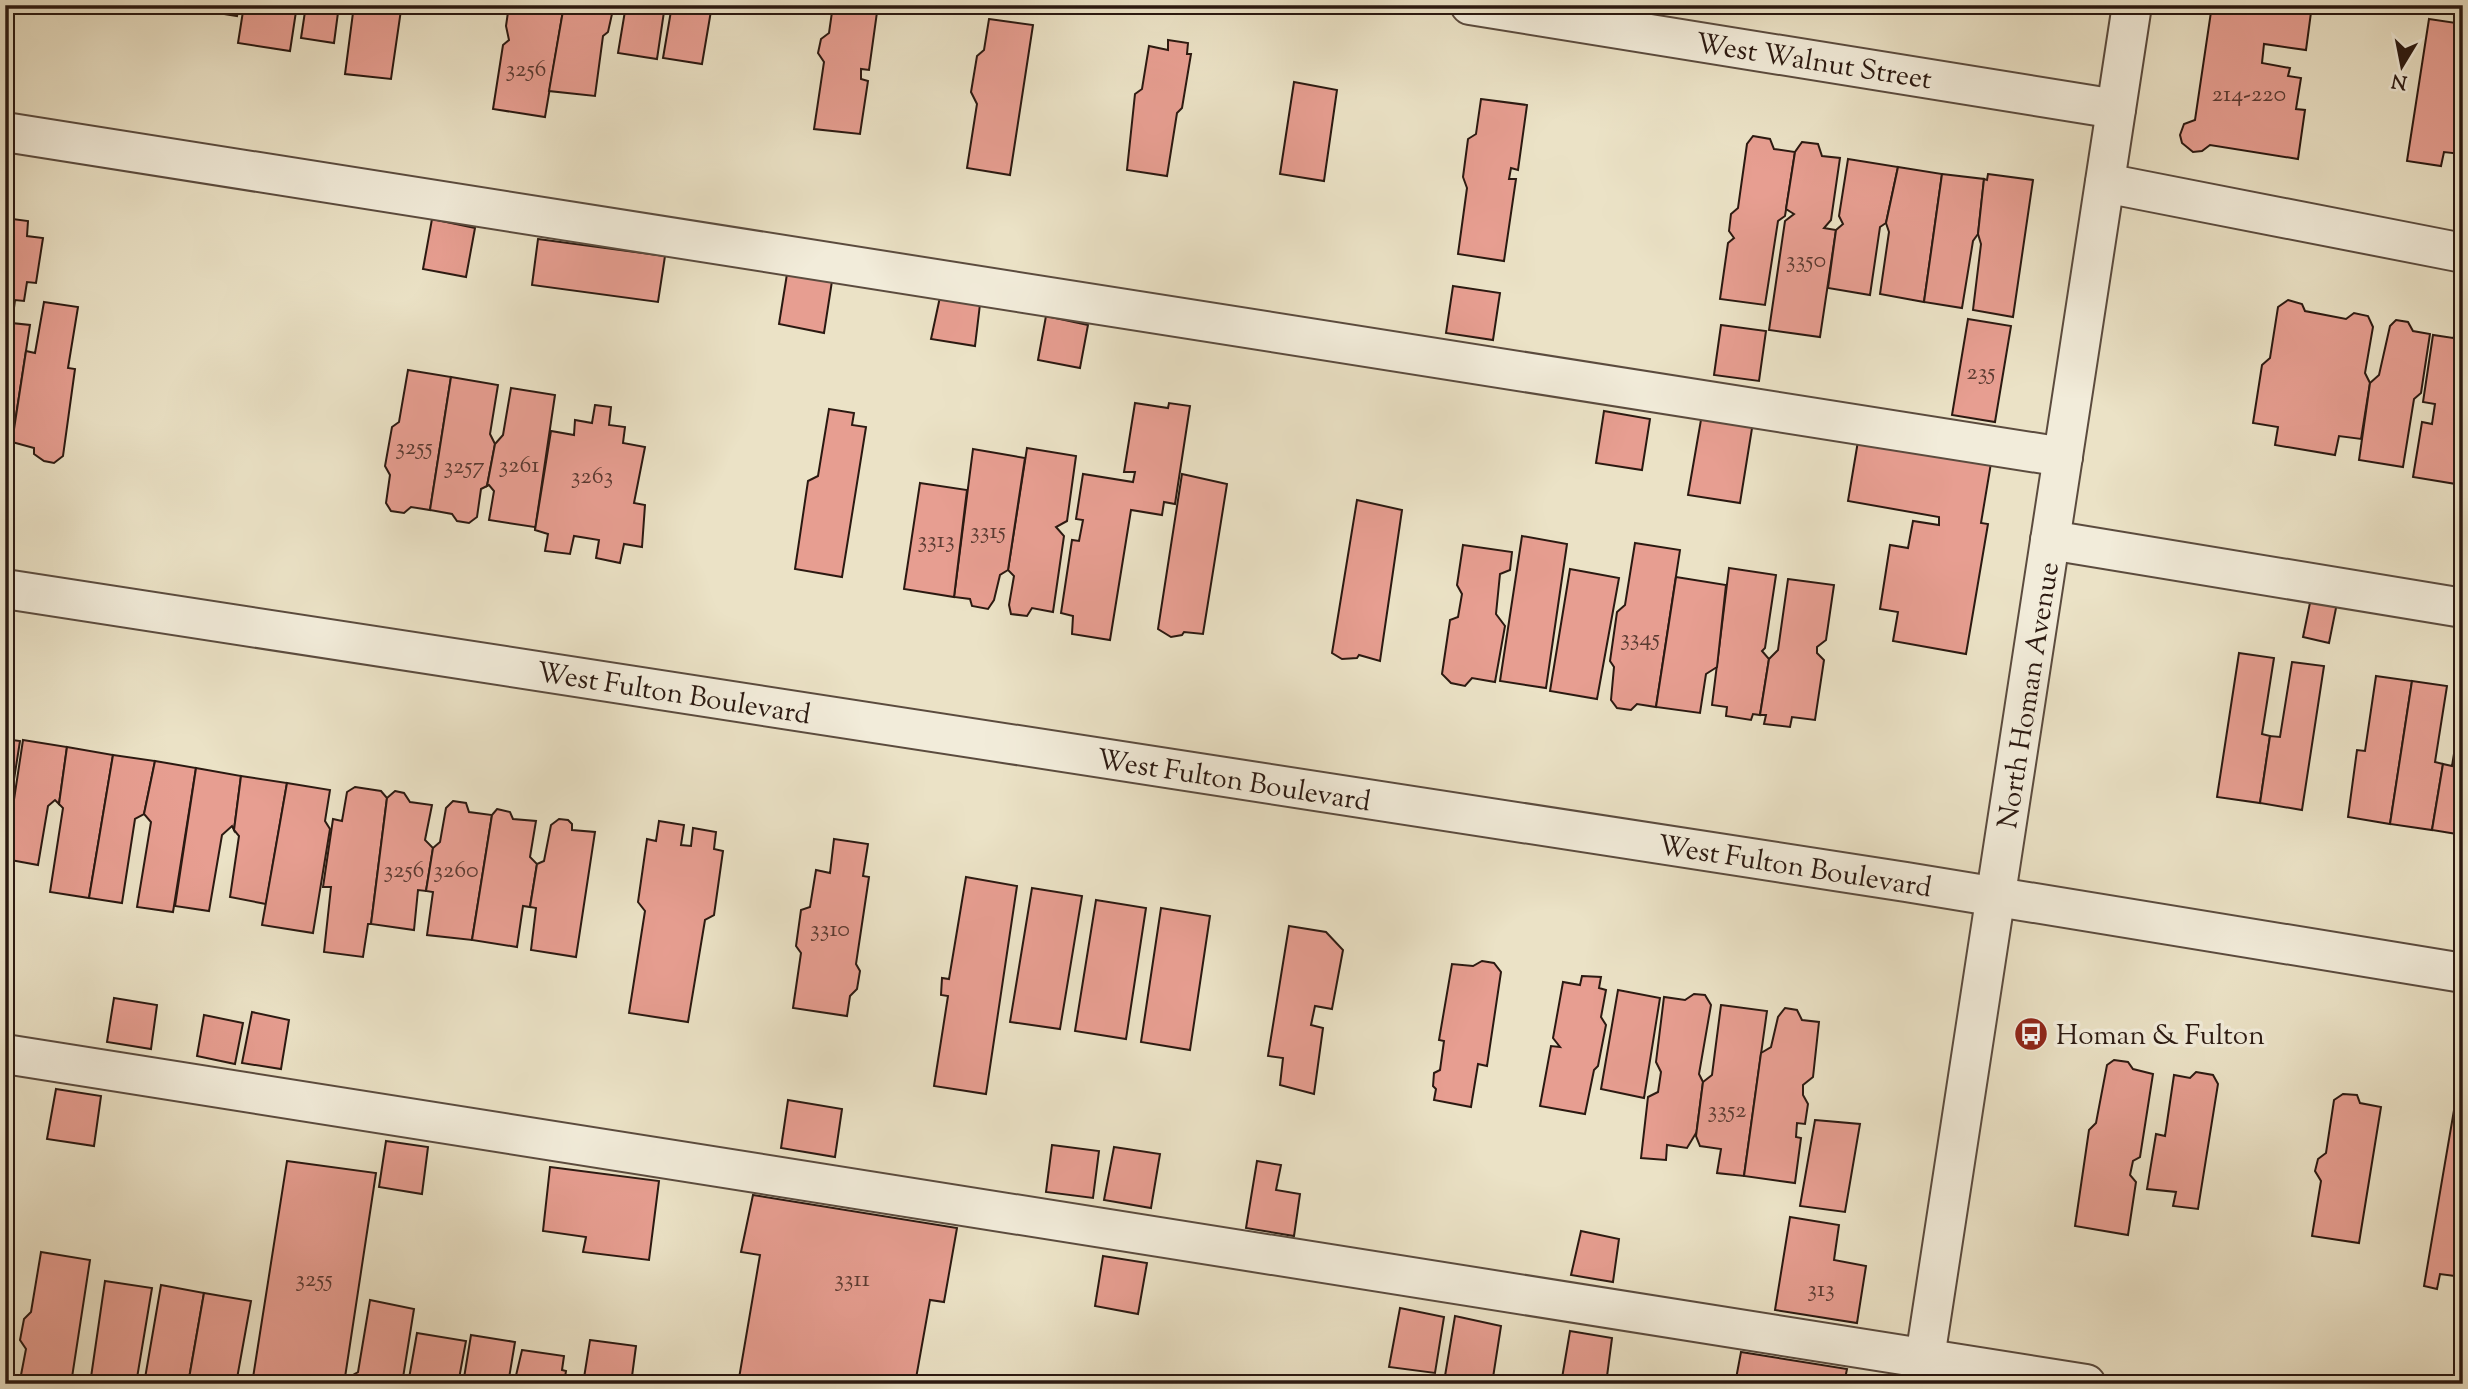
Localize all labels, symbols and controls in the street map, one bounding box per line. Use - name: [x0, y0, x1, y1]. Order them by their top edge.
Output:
- street label: West Walnut Street: [1693, 25, 1935, 101]
- north arrow: [2366, 32, 2436, 102]
- house number: 3256: [505, 53, 547, 87]
- text: N: [2390, 66, 2409, 95]
- house number: 214-220: [2212, 78, 2286, 112]
- house number: 3350: [1786, 244, 1826, 278]
- house number: 235: [1966, 356, 1996, 390]
- house number: 3255: [395, 431, 433, 465]
- house number: 3261: [499, 449, 539, 483]
- house number: 3257: [443, 450, 485, 484]
- house number: 3263: [571, 460, 613, 494]
- house number: 3315: [970, 515, 1006, 549]
- house number: 3313: [917, 524, 955, 558]
- street label: North Homan Avenue: [1989, 559, 2071, 832]
- house number: 3345: [1620, 622, 1660, 656]
- street label: West Fulton Boulevard: [534, 654, 814, 736]
- street label: West Fulton Boulevard: [1094, 741, 1374, 823]
- street label: West Fulton Boulevard: [1655, 827, 1935, 909]
- house number: 3256: [383, 854, 425, 888]
- house number: 3260: [433, 854, 479, 888]
- house number: 3310: [810, 913, 850, 947]
- bus stop icon: Homan & Fulton: [2012, 1015, 2050, 1053]
- place label: Homan & Fulton: [2056, 1017, 2265, 1057]
- house number: 3352: [1708, 1094, 1746, 1128]
- house number: 3255: [295, 1263, 333, 1297]
- house number: 3311: [834, 1263, 870, 1297]
- house number: 313: [1807, 1273, 1835, 1307]

